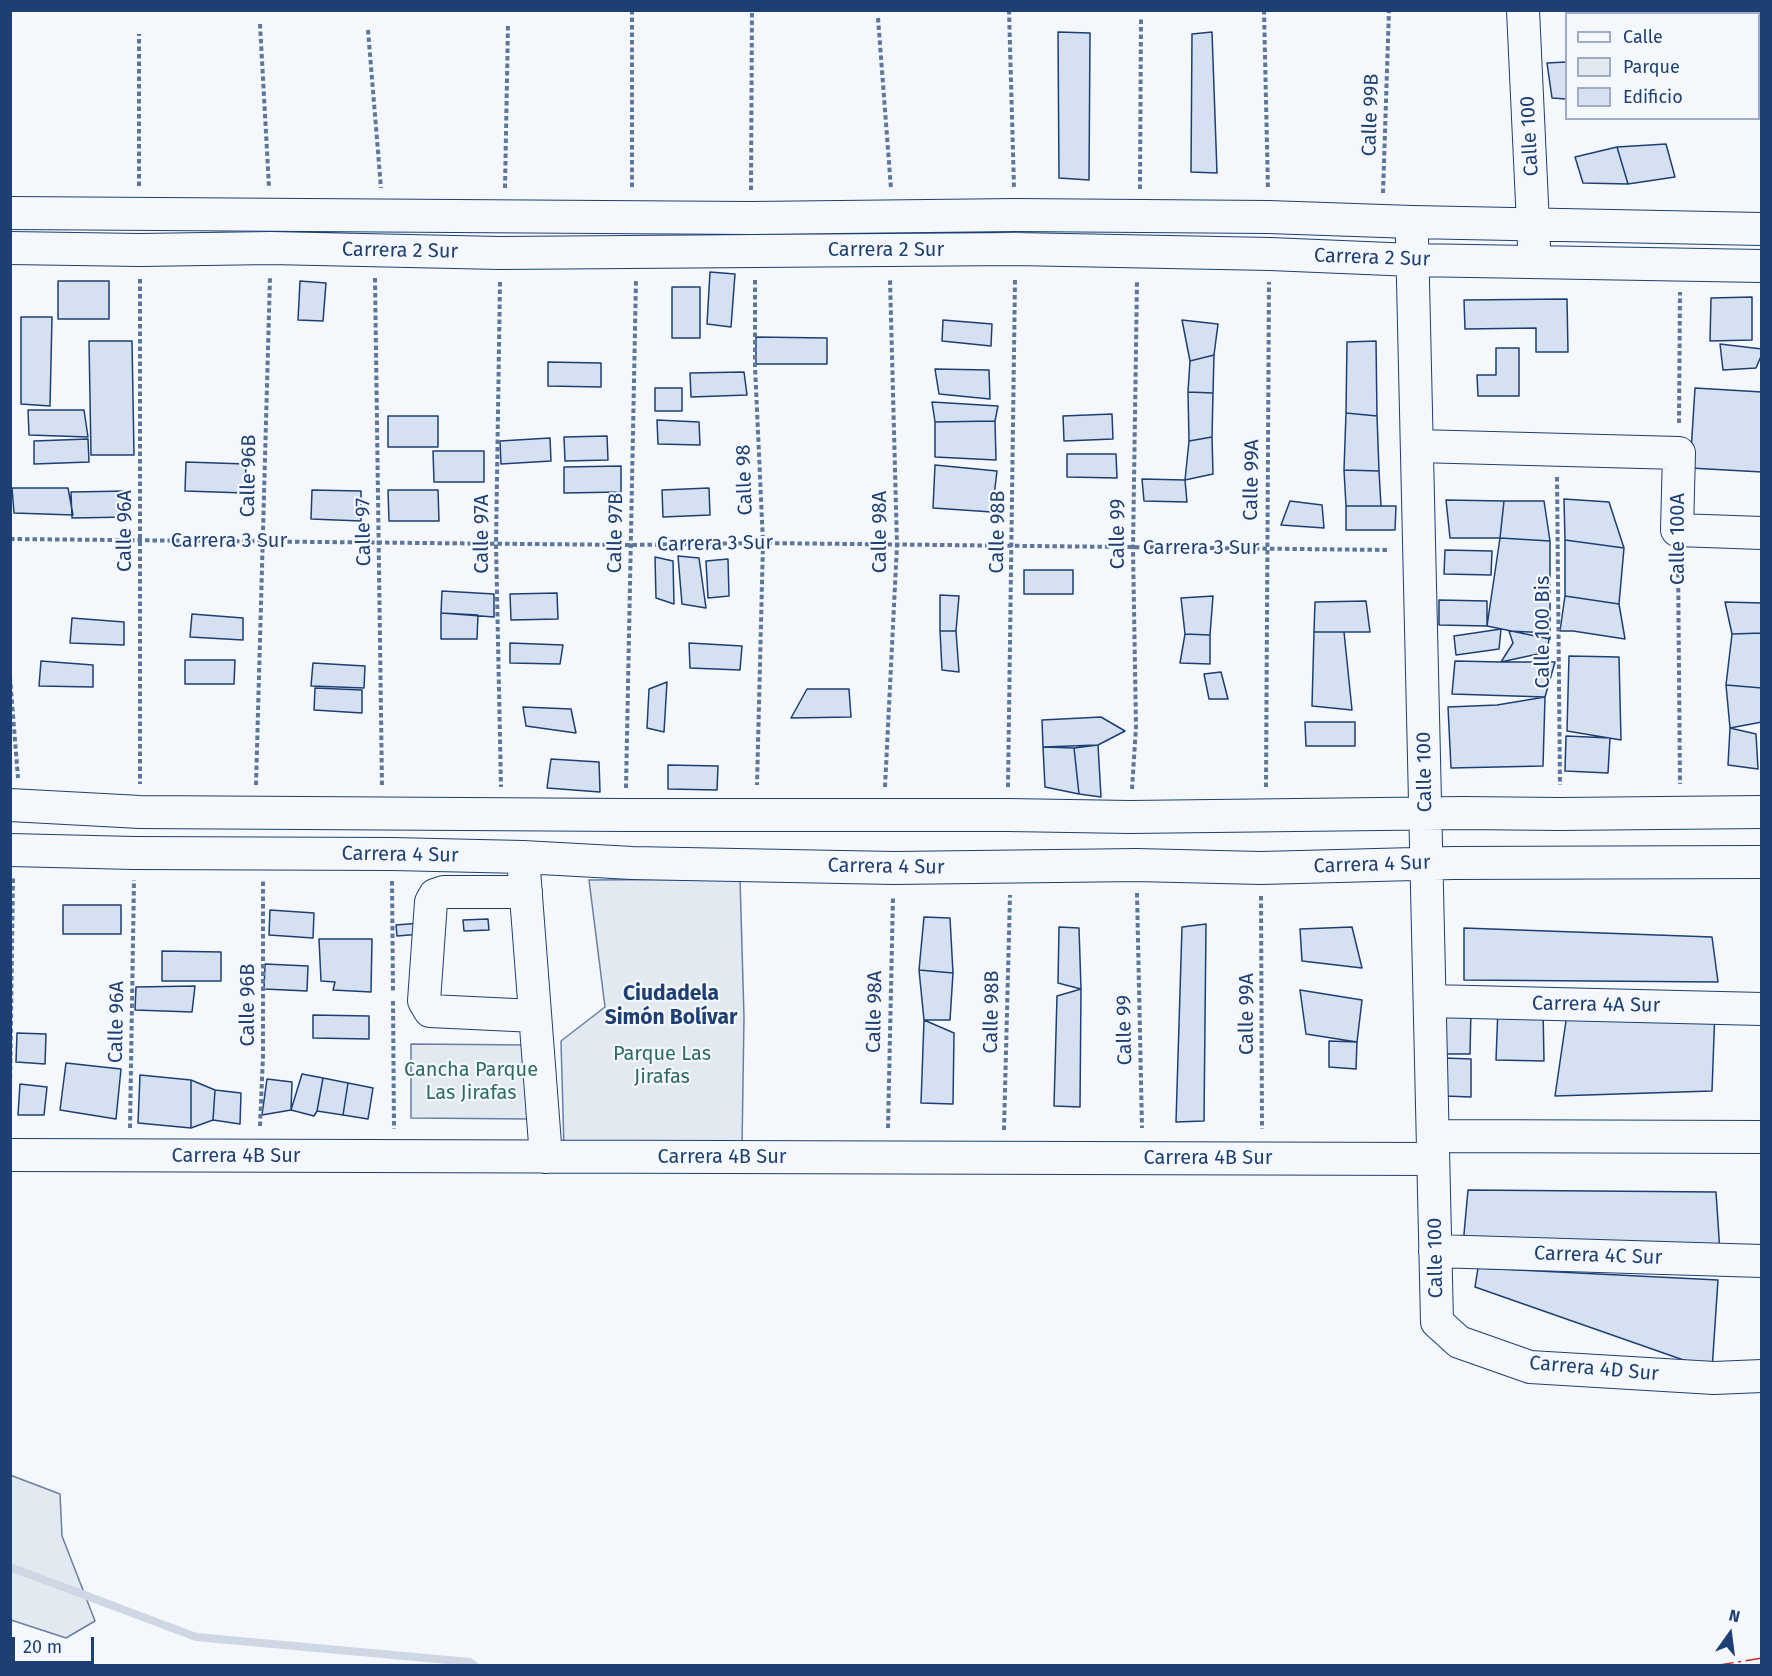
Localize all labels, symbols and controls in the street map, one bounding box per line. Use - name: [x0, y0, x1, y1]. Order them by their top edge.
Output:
- legend: [1565, 12, 1760, 120]
- text: Calle: [1623, 26, 1663, 48]
- text: Parque: [1623, 56, 1680, 78]
- street label: Calle 99B: [1358, 73, 1384, 157]
- text: Edificio: [1623, 86, 1683, 108]
- street label: Calle 100: [1516, 95, 1544, 177]
- street label: Carrera 2 Sur: [342, 238, 458, 264]
- street label: Carrera 2 Sur: [828, 238, 944, 262]
- street label: Carrera 2 Sur: [1313, 244, 1431, 272]
- street label: Calle 96B: [236, 434, 262, 518]
- street label: Calle 99A: [1239, 439, 1265, 521]
- street label: Calle 98: [732, 444, 758, 516]
- street label: Calle 96A: [113, 490, 137, 572]
- street label: Calle 98B: [985, 490, 1011, 574]
- street label: Calle 98A: [868, 491, 892, 573]
- street label: Calle 97B: [603, 492, 629, 574]
- street label: Calle 100A: [1666, 493, 1690, 585]
- street label: Calle 97A: [470, 494, 494, 574]
- street label: Calle 97: [351, 498, 377, 566]
- street label: Calle 99: [1106, 499, 1130, 569]
- street label: Carrera 3 Sur: [171, 529, 287, 553]
- street label: Carrera 3 Sur: [657, 531, 773, 557]
- street label: Carrera 3 Sur: [1143, 536, 1259, 560]
- street label: Calle 100 Bis: [1531, 576, 1555, 688]
- street label: Calle 100: [1412, 732, 1438, 812]
- street label: Carrera 4 Sur: [341, 842, 459, 868]
- street label: Carrera 4 Sur: [1313, 851, 1431, 879]
- street label: Carrera 4 Sur: [827, 854, 945, 880]
- street label: Calle 96B: [236, 964, 260, 1046]
- street label: Calle 98B: [979, 970, 1005, 1054]
- street label: Calle 98A: [862, 971, 888, 1053]
- street label: Calle 99A: [1235, 973, 1259, 1055]
- street label: Calle 96A: [104, 981, 130, 1063]
- district label: Ciudadela Simón Bolívar: [605, 981, 737, 1031]
- street label: Carrera 4A Sur: [1532, 992, 1660, 1018]
- street label: Calle 99: [1112, 995, 1138, 1065]
- park label: Parque Las Jirafas: [613, 1042, 711, 1089]
- park label: Cancha Parque Las Jirafas: [404, 1058, 538, 1105]
- street label: Carrera 4B Sur: [171, 1144, 301, 1168]
- street label: Carrera 4B Sur: [657, 1145, 787, 1169]
- street label: Carrera 4B Sur: [1143, 1146, 1273, 1170]
- street label: Calle 100: [1423, 1218, 1449, 1298]
- street label: Carrera 4C Sur: [1534, 1242, 1662, 1270]
- street label: Carrera 4D Sur: [1528, 1351, 1660, 1387]
- north arrow: [1700, 1604, 1760, 1664]
- text: N: [1727, 1606, 1742, 1627]
- scale bar: [15, 1625, 98, 1663]
- text: 20 m: [23, 1636, 62, 1658]

